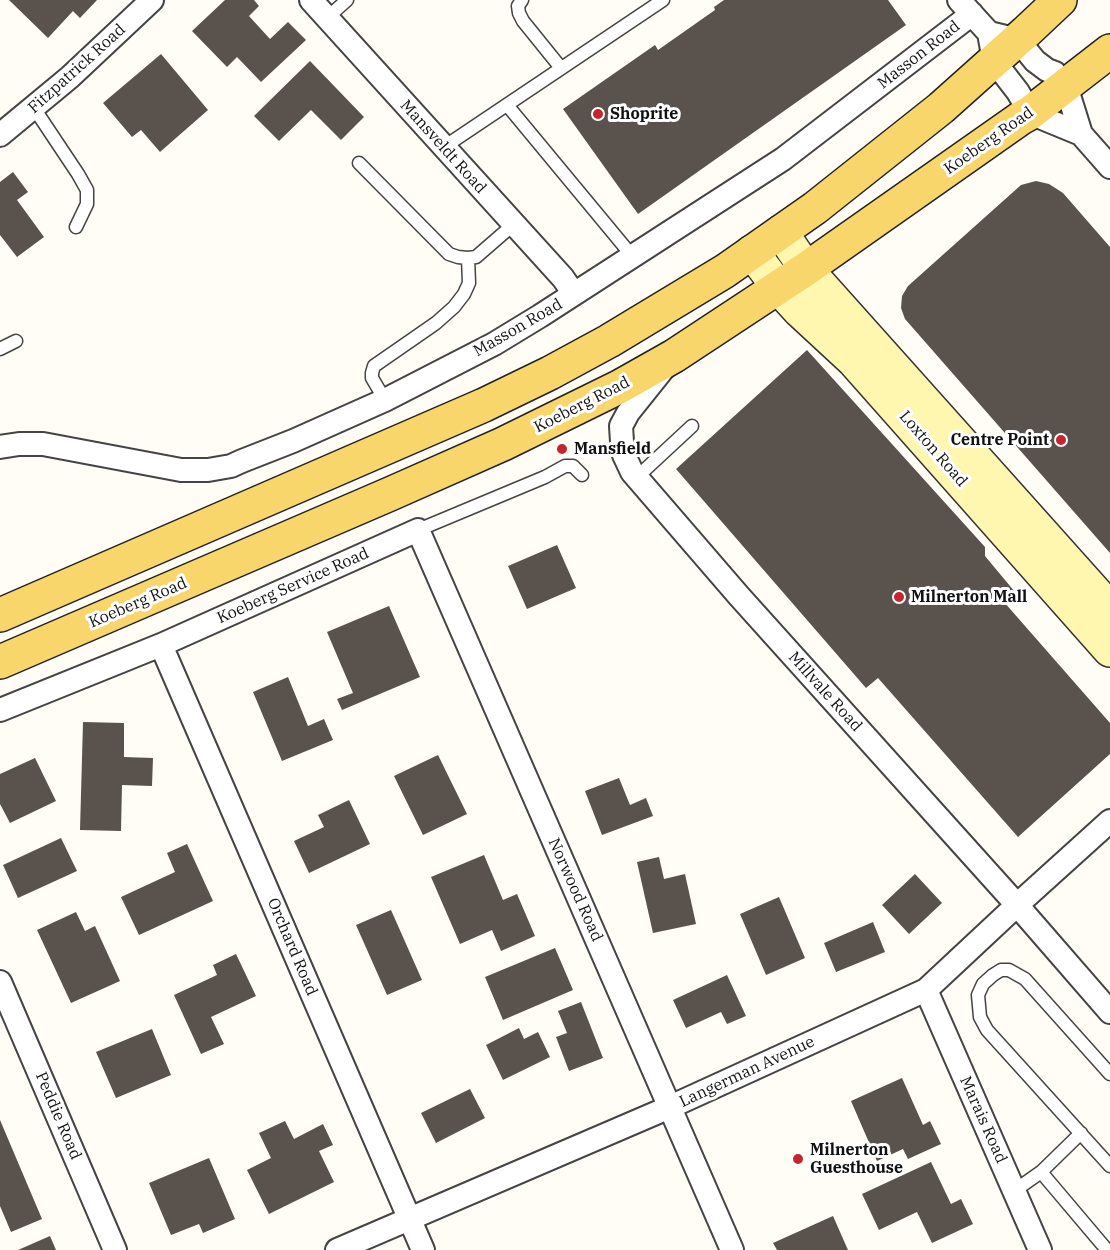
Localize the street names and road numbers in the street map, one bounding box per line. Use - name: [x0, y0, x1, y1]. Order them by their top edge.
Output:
- street label: Masson Road: [874, 17, 964, 93]
- street label: Fitzpatrick Road: [24, 20, 130, 118]
- street label: Mansveldt Road: [396, 96, 490, 198]
- street label: Koeberg Road: [941, 103, 1037, 179]
- street label: Masson Road: [470, 295, 566, 361]
- street label: Koeberg Road: [531, 373, 633, 437]
- street label: Loxton Road: [895, 407, 971, 491]
- street label: Koeberg Service Road: [214, 544, 372, 628]
- street label: Koeberg Road: [86, 574, 190, 632]
- street label: Millvale Road: [784, 648, 866, 736]
- street label: Norwood Road: [544, 835, 606, 945]
- street label: Orchard Road: [263, 895, 321, 999]
- street label: Langerman Avenue: [676, 1032, 818, 1112]
- street label: Peddie Road: [31, 1069, 85, 1163]
- street label: Marais Road: [955, 1074, 1011, 1166]

